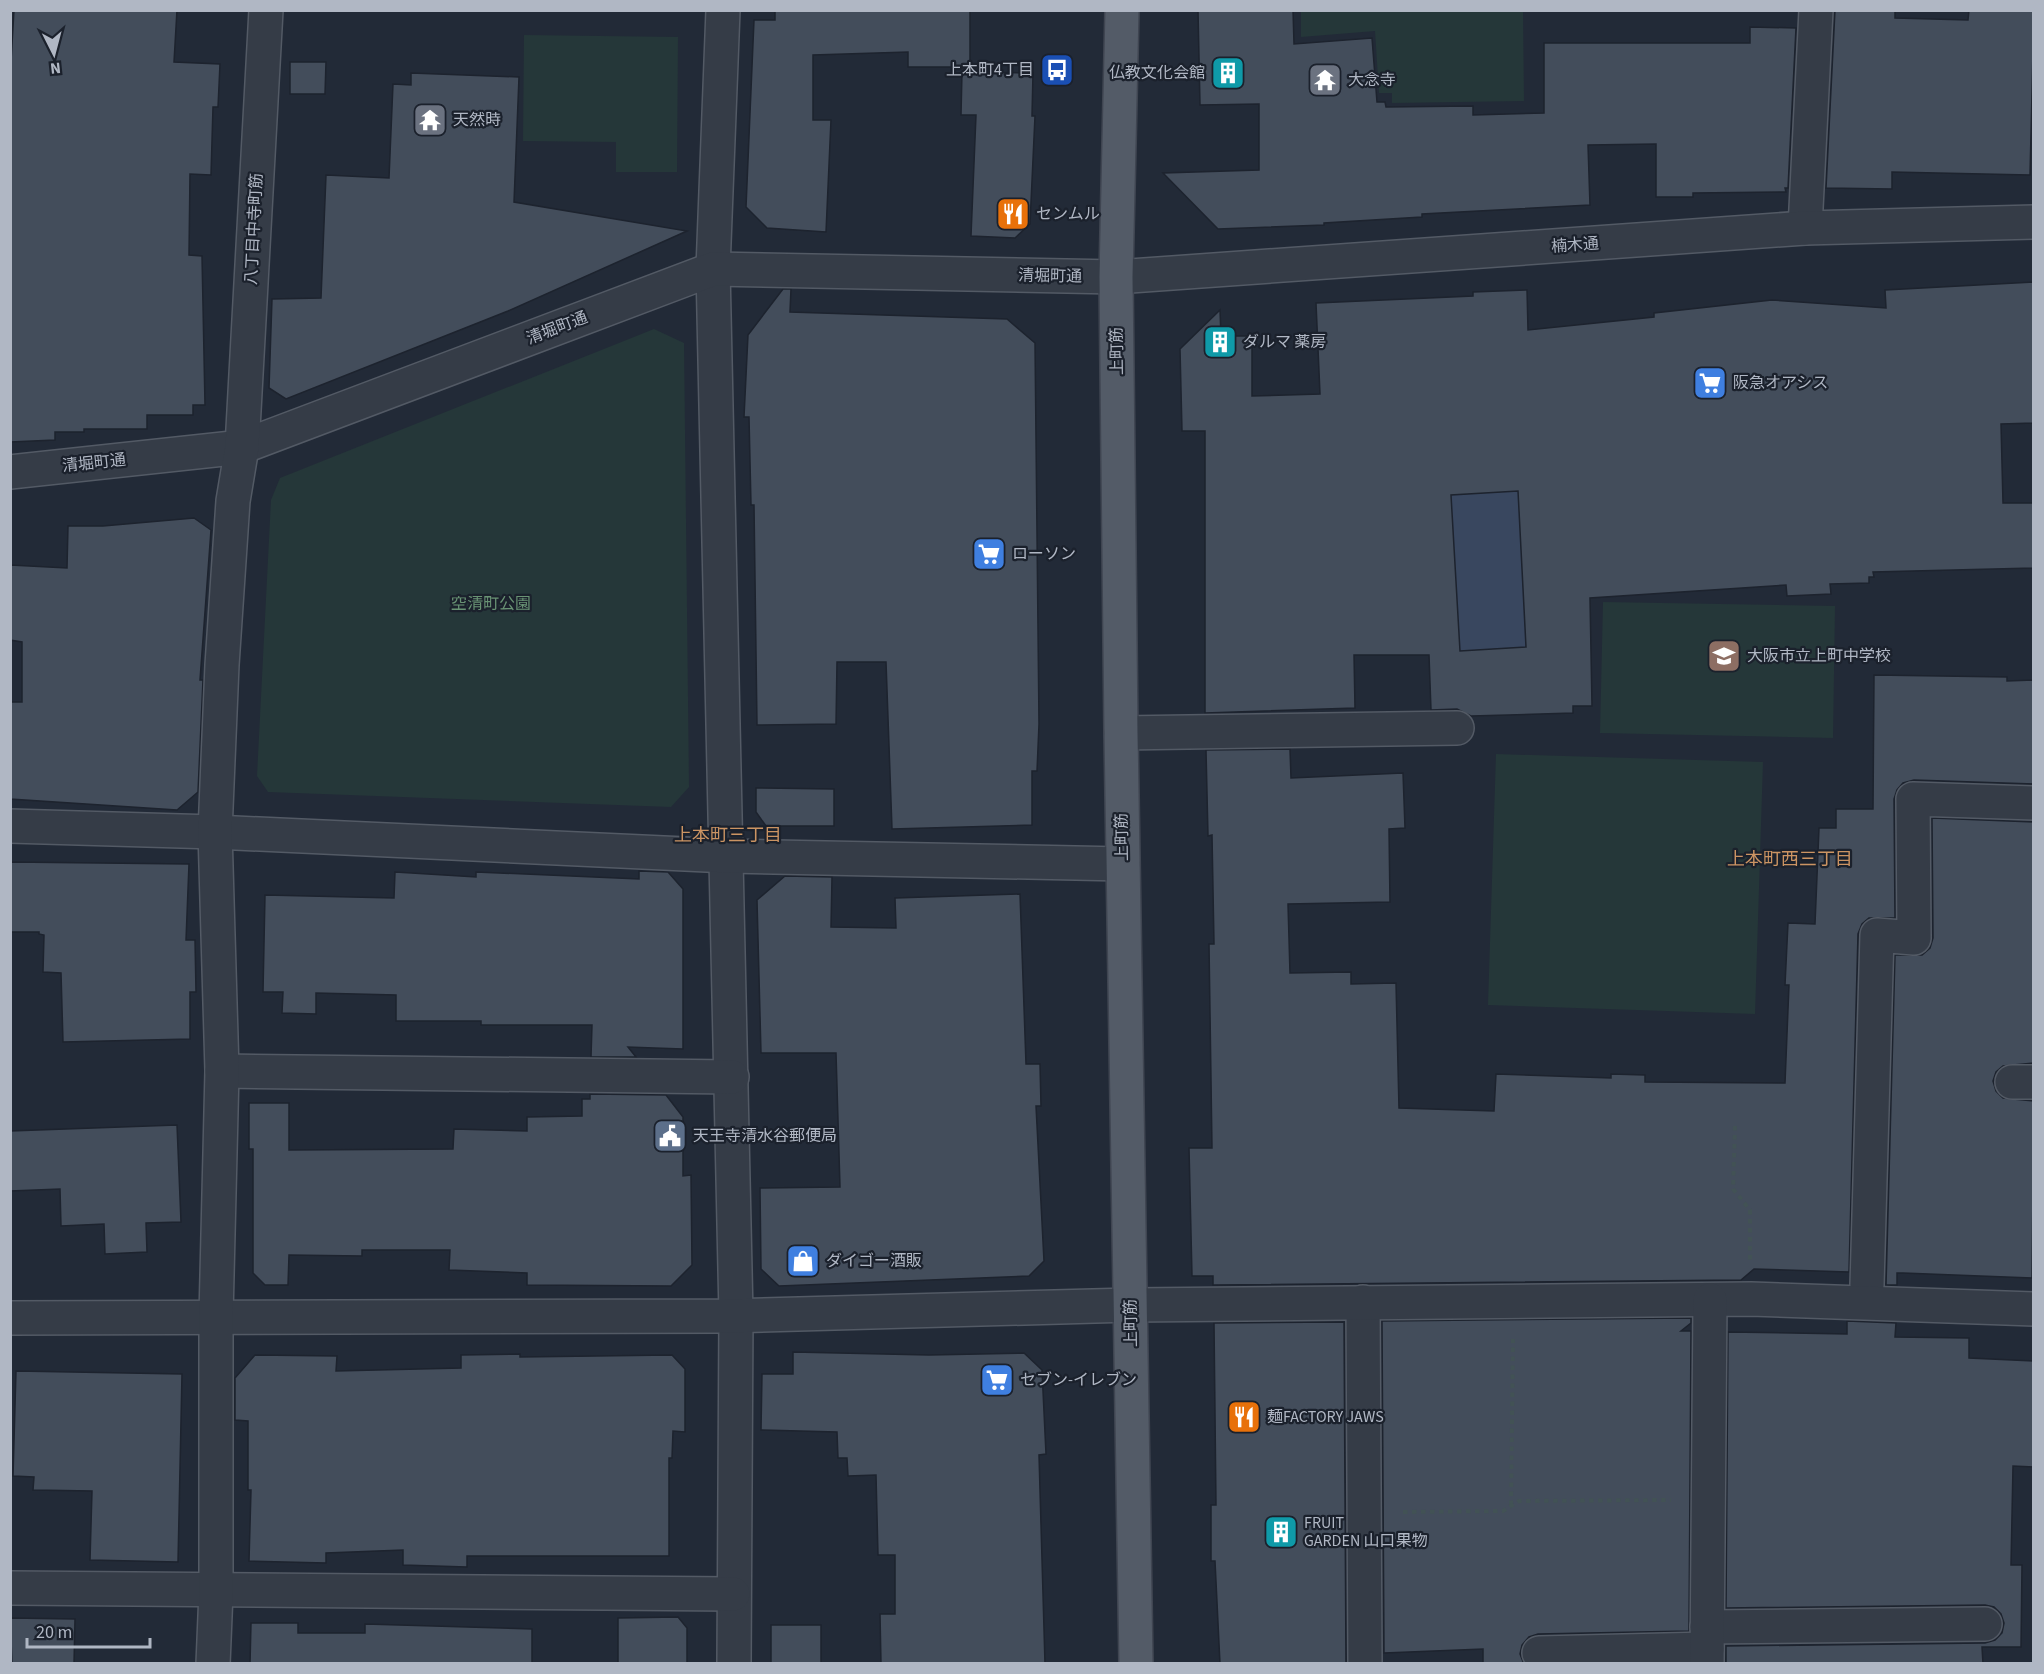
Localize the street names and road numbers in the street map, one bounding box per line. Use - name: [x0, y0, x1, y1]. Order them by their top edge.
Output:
- street label: 八丁目中寺町筋: [240, 172, 268, 286]
- street label: 楠木通: [1550, 232, 1600, 258]
- street label: 清堀町通: [1018, 264, 1082, 288]
- street label: 清堀町通: [523, 306, 591, 350]
- street label: 上町筋: [1106, 327, 1128, 375]
- street label: 清堀町通: [61, 449, 127, 477]
- street label: 上町筋: [1111, 813, 1133, 861]
- street label: 上町筋: [1120, 1299, 1142, 1347]

